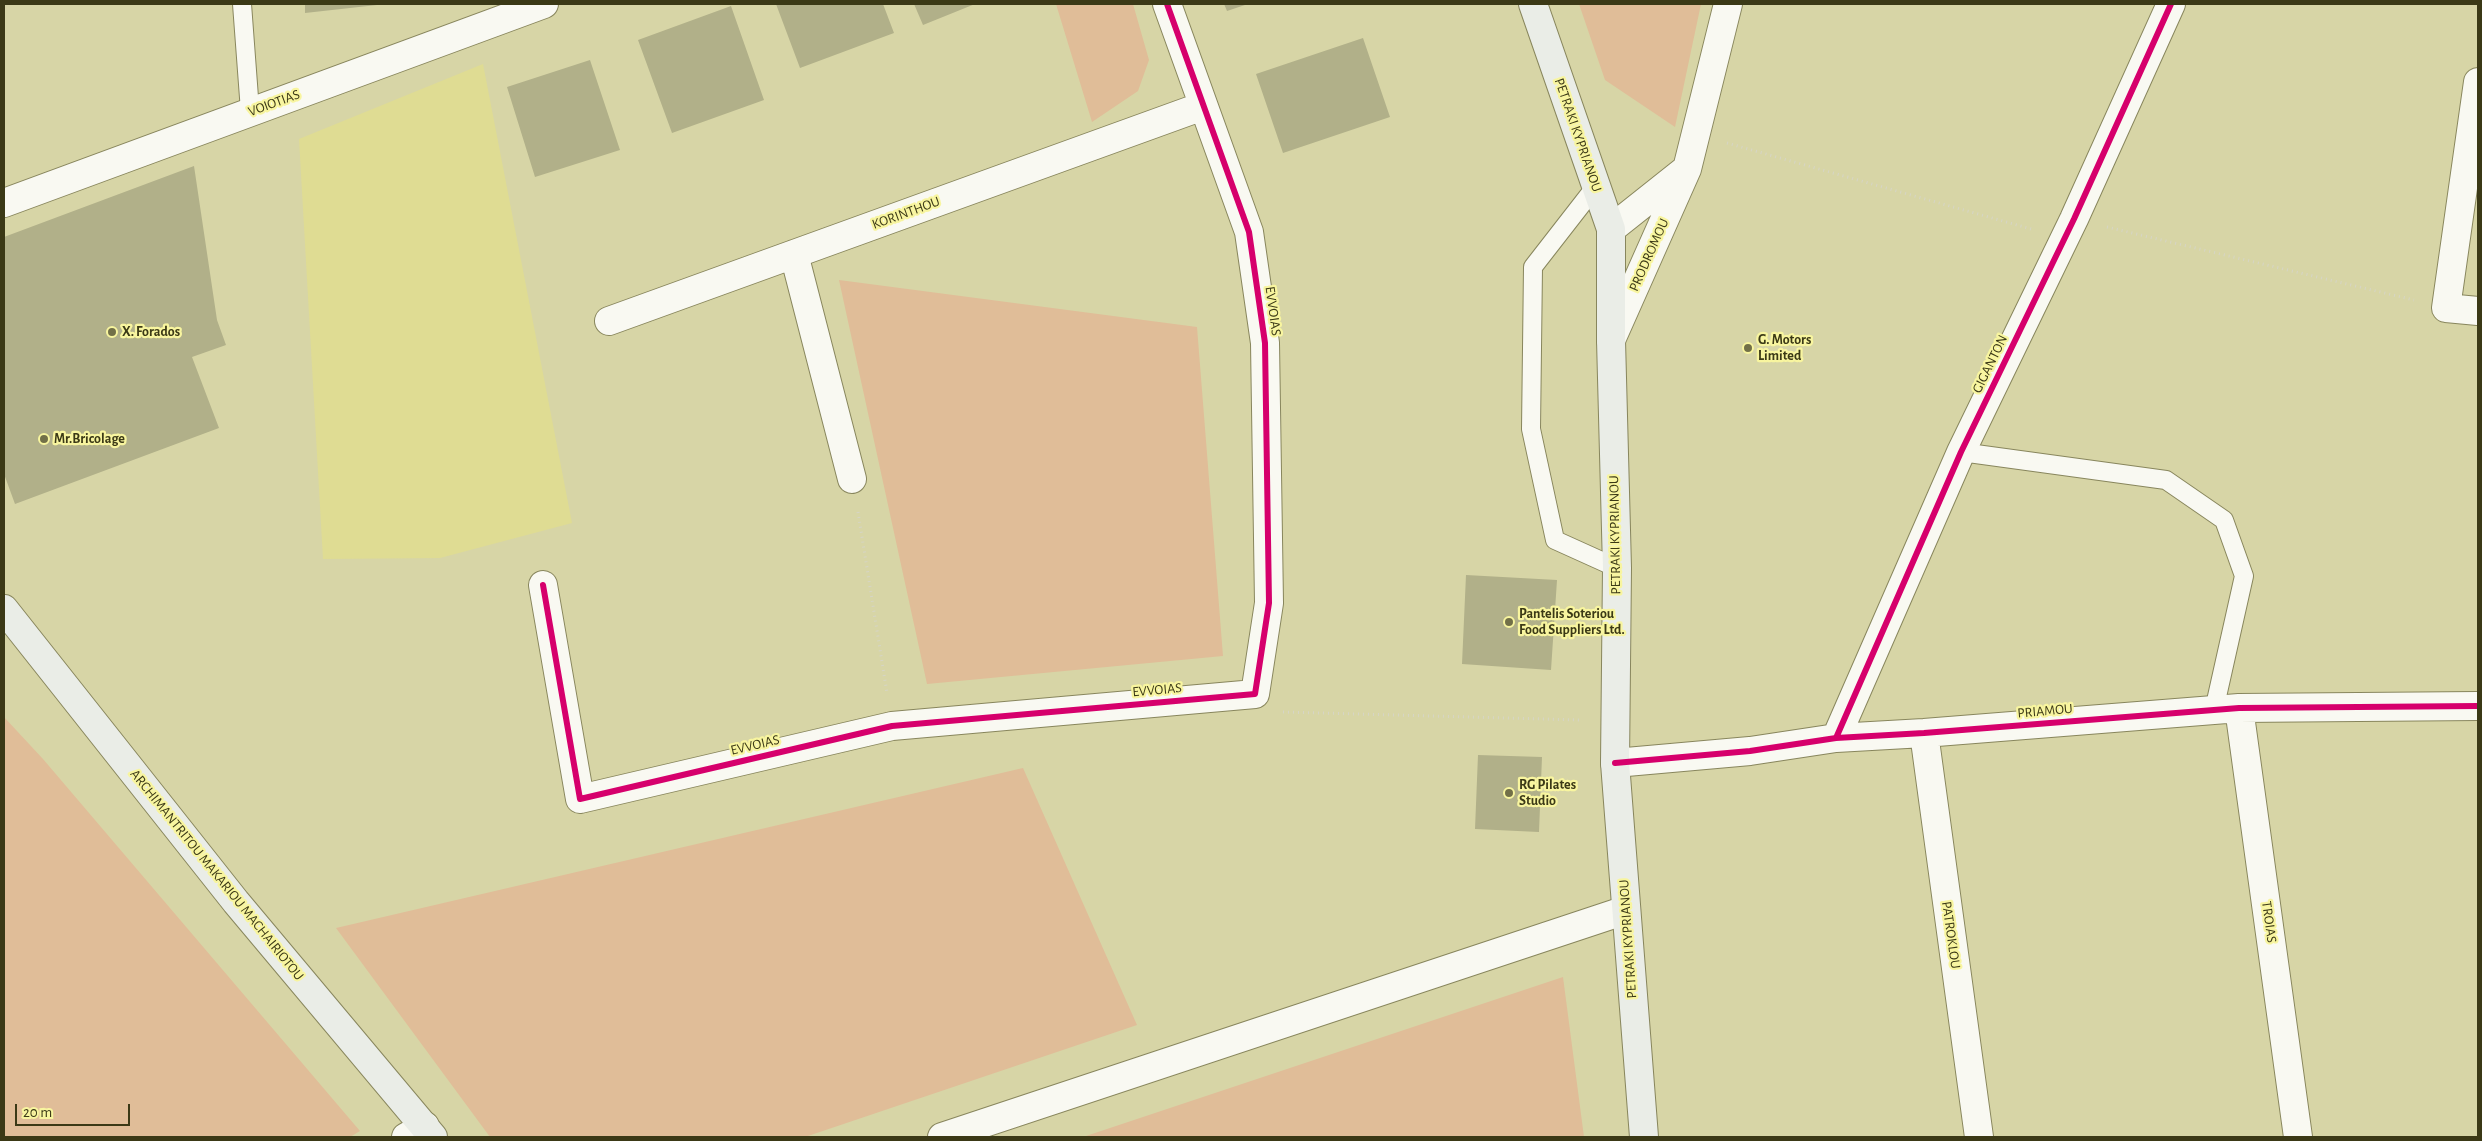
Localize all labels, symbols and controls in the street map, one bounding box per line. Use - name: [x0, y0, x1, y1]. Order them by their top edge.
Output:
- street label: PETRAKI KYPRIANOU: [1551, 76, 1605, 194]
- street label: VOIOTIAS: [246, 86, 302, 120]
- street label: KORINTHOU: [870, 193, 942, 233]
- street label: PRODROMOU: [1625, 216, 1673, 294]
- street label: EVVOIAS: [1261, 285, 1285, 337]
- place label: X. Forados: [122, 324, 180, 340]
- marker: X. Forados: [106, 326, 118, 338]
- place label: G. Motors Limited: [1758, 332, 1811, 364]
- street label: GIGANTON: [1969, 332, 2011, 396]
- marker: G. Motors Limited: [1742, 342, 1754, 354]
- place label: Mr.Bricolage: [54, 431, 125, 447]
- marker: Mr.Bricolage: [38, 433, 50, 445]
- street label: PETRAKI KYPRIANOU: [1606, 475, 1624, 595]
- place label: Pantelis Soteriou Food Suppliers Ltd.: [1519, 606, 1625, 638]
- marker: Pantelis Soteriou Food Suppliers Ltd.: [1503, 616, 1515, 628]
- street label: EVVOIAS: [1132, 679, 1182, 701]
- street label: PRIAMOU: [2017, 700, 2073, 722]
- street label: EVVOIAS: [729, 731, 781, 759]
- street label: ARCHIMANTRITOU MAKARIOU MACHAIRIOTOU: [127, 766, 307, 984]
- place label: RG Pilates Studio: [1519, 777, 1576, 810]
- marker: RG Pilates Studio: [1503, 787, 1515, 799]
- street label: PETRAKI KYPRIANOU: [1615, 879, 1641, 999]
- street label: PATROKLOU: [1938, 900, 1964, 970]
- street label: TROIAS: [2258, 900, 2280, 944]
- scale bar: [18, 1094, 132, 1126]
- text: 20 m: [23, 1105, 52, 1120]

